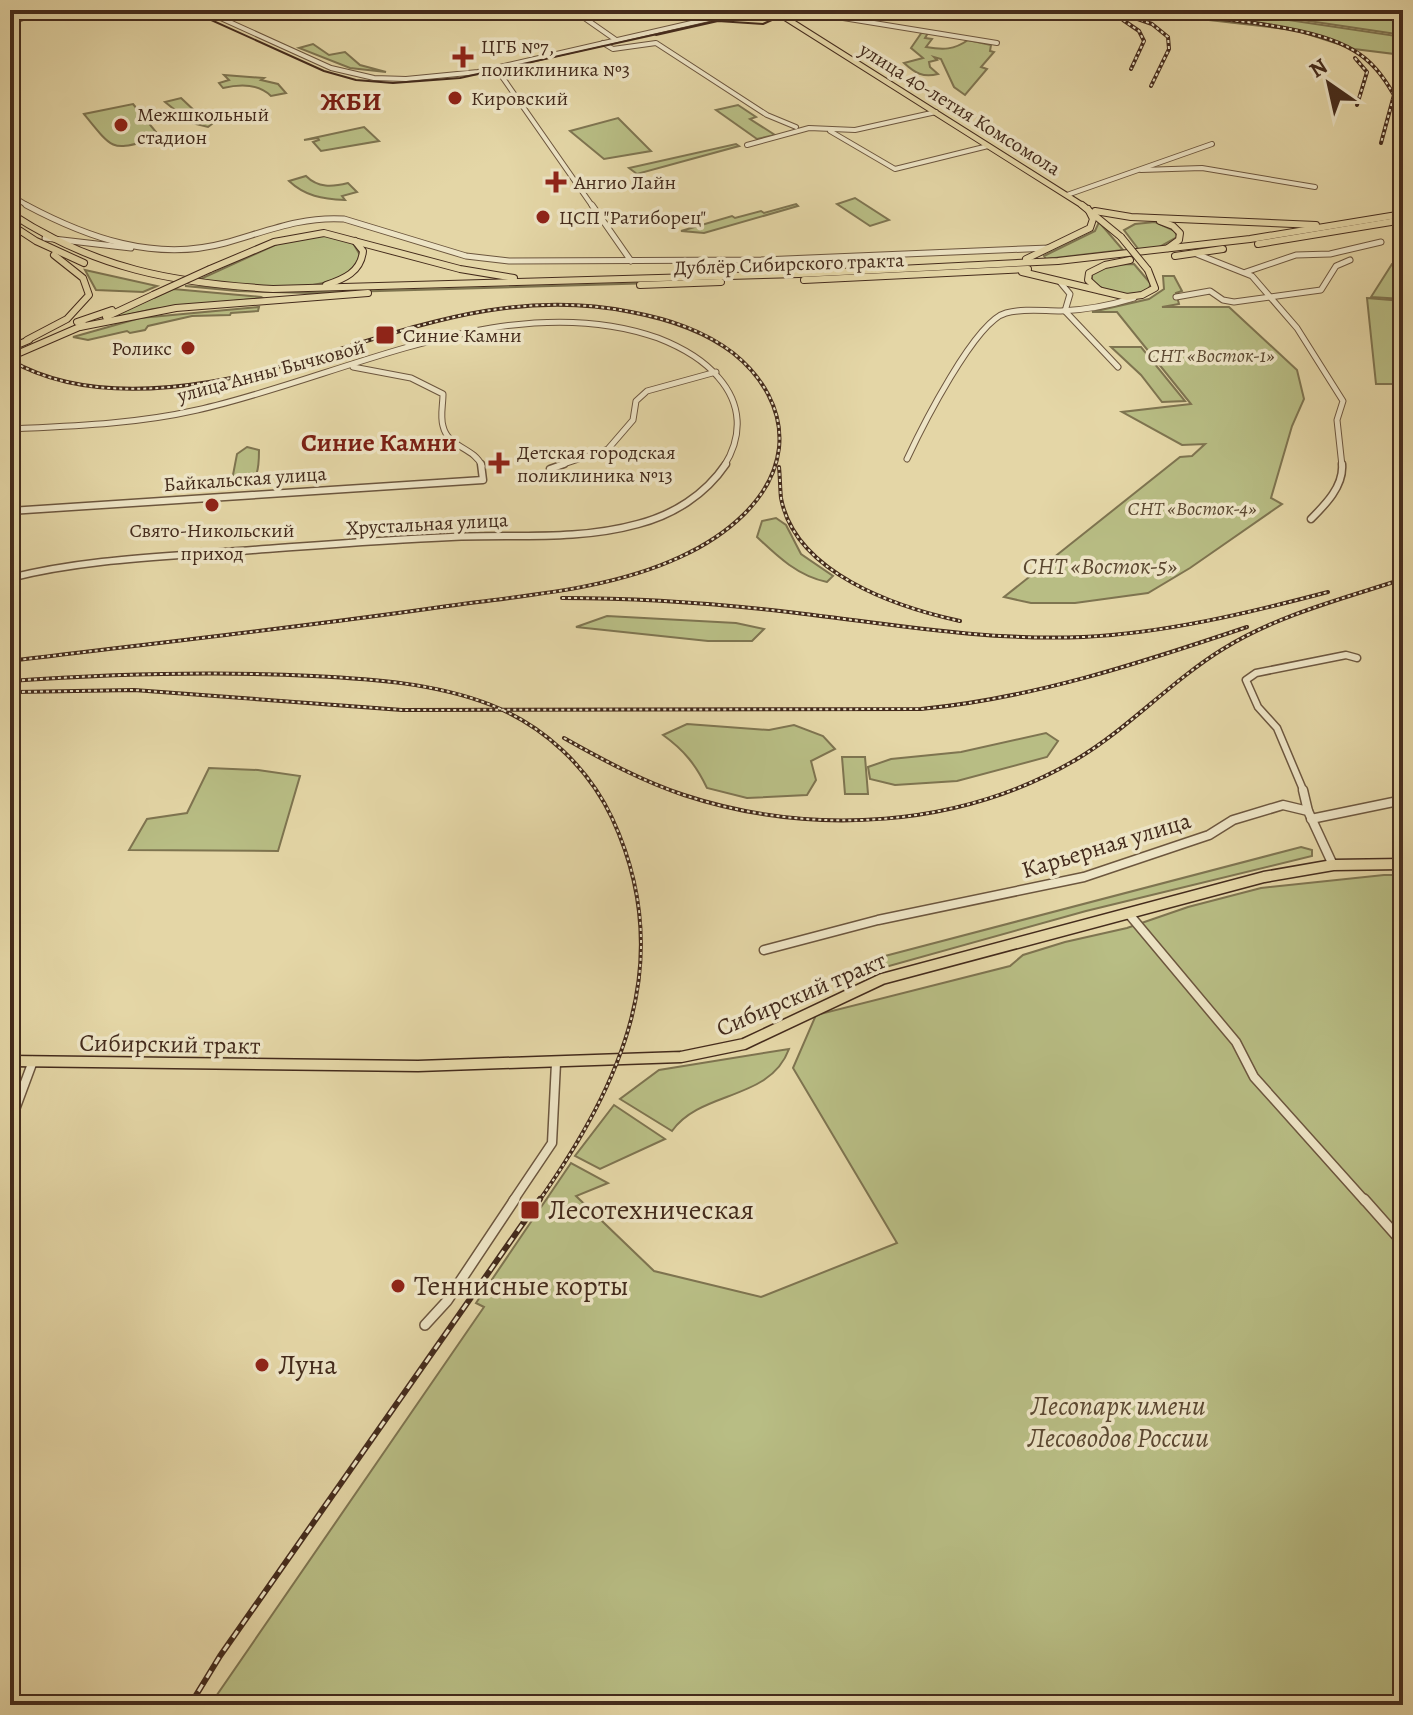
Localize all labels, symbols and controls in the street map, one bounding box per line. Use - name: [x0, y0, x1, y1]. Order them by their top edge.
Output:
- place label: ЦГБ №7, поликлиника №3: [481, 33, 630, 83]
- street label: улица 40-летия Комсомола: [853, 35, 1066, 182]
- north arrow: [1289, 44, 1369, 124]
- marker: ЦГБ №7, поликлиника №3: [452, 46, 474, 68]
- text: N: [1303, 51, 1333, 85]
- district label: ЖБИ: [321, 84, 381, 119]
- place label: Кировский: [471, 85, 568, 112]
- marker: Кировский: [446, 89, 464, 107]
- place label: Межшкольный стадион: [137, 101, 269, 151]
- marker: Межшкольный стадион: [112, 116, 130, 134]
- place label: Ангио Лайн: [573, 169, 676, 196]
- marker: Ангио Лайн: [545, 171, 567, 193]
- place label: ЦСП "Ратиборец": [559, 204, 706, 231]
- marker: ЦСП "Ратиборец": [534, 208, 552, 226]
- street label: Дублёр Сибирского тракта: [673, 246, 906, 282]
- place label: Синие Камни: [403, 322, 522, 349]
- marker: Синие Камни: [374, 324, 396, 346]
- street label: улица Анны Бычковой: [173, 333, 368, 409]
- place label: Роликс: [111, 335, 172, 362]
- marker: Роликс: [179, 339, 197, 357]
- park label: СНТ «Восток-1»: [1147, 342, 1275, 369]
- district label: Синие Камни: [301, 425, 457, 460]
- place label: Детская городская поликлиника №13: [517, 439, 676, 489]
- marker: Детская городская поликлиника №13: [488, 452, 510, 474]
- street label: Байкальская улица: [163, 460, 328, 498]
- park label: СНТ «Восток-4»: [1128, 495, 1256, 522]
- marker: Свято-Никольский приход: [203, 496, 221, 514]
- street label: Хрустальная улица: [345, 506, 510, 542]
- place label: Свято-Никольский приход: [129, 517, 295, 567]
- park label: СНТ «Восток-5»: [1023, 550, 1177, 582]
- street label: Карьерная улица: [1017, 804, 1195, 886]
- street label: Сибирский тракт: [711, 944, 891, 1044]
- street label: Сибирский тракт: [79, 1026, 261, 1062]
- place label: Лесотехническая: [548, 1191, 754, 1229]
- marker: Лесотехническая: [519, 1199, 541, 1221]
- place label: Теннисные корты: [414, 1267, 629, 1305]
- marker: Теннисные корты: [389, 1277, 407, 1295]
- place label: Луна: [278, 1346, 337, 1384]
- marker: Луна: [253, 1356, 271, 1374]
- park label: Лесопарк имени Лесоводов России: [1026, 1387, 1209, 1457]

